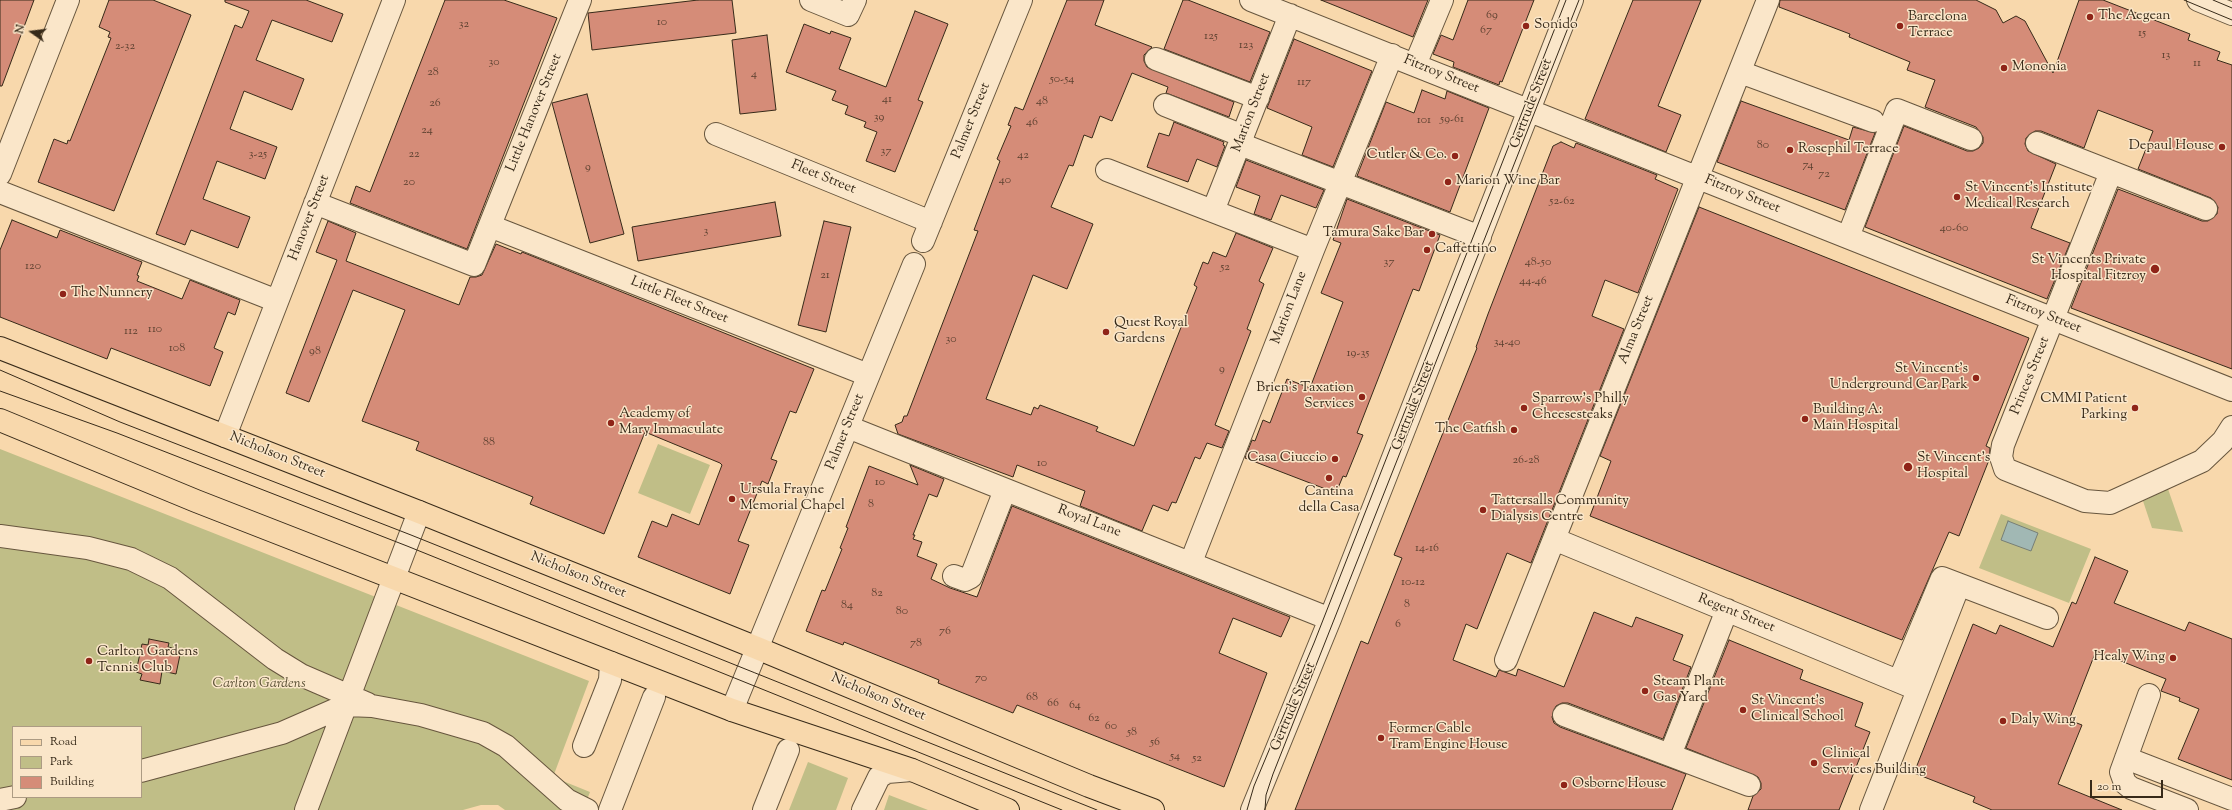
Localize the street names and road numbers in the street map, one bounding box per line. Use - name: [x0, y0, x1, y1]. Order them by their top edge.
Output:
- street label: Little Hanover Street: [504, 51, 566, 175]
- street label: Fitzroy Street: [1401, 52, 1481, 98]
- street label: Gertrude Street: [1507, 57, 1557, 151]
- street label: Marion Street: [1229, 71, 1275, 155]
- street label: Palmer Street: [949, 81, 995, 161]
- street label: Fleet Street: [788, 157, 858, 199]
- street label: Fitzroy Street: [1702, 172, 1782, 218]
- street label: Hanover Street: [286, 173, 334, 263]
- street label: Marion Lane: [1268, 269, 1312, 347]
- street label: Little Fleet Street: [628, 274, 730, 328]
- street label: Fitzroy Street: [2003, 292, 2083, 338]
- street label: Alma Street: [1616, 293, 1658, 367]
- street label: Princes Street: [2008, 335, 2054, 417]
- street label: Gertrude Street: [1389, 359, 1439, 453]
- street label: Palmer Street: [823, 392, 869, 472]
- street label: Nicholson Street: [227, 429, 327, 483]
- street label: Royal Lane: [1055, 502, 1123, 542]
- street label: Nicholson Street: [528, 549, 628, 603]
- street label: Regent Street: [1695, 591, 1777, 637]
- street label: Gertrude Street: [1268, 660, 1320, 754]
- street label: Nicholson Street: [828, 670, 928, 726]

